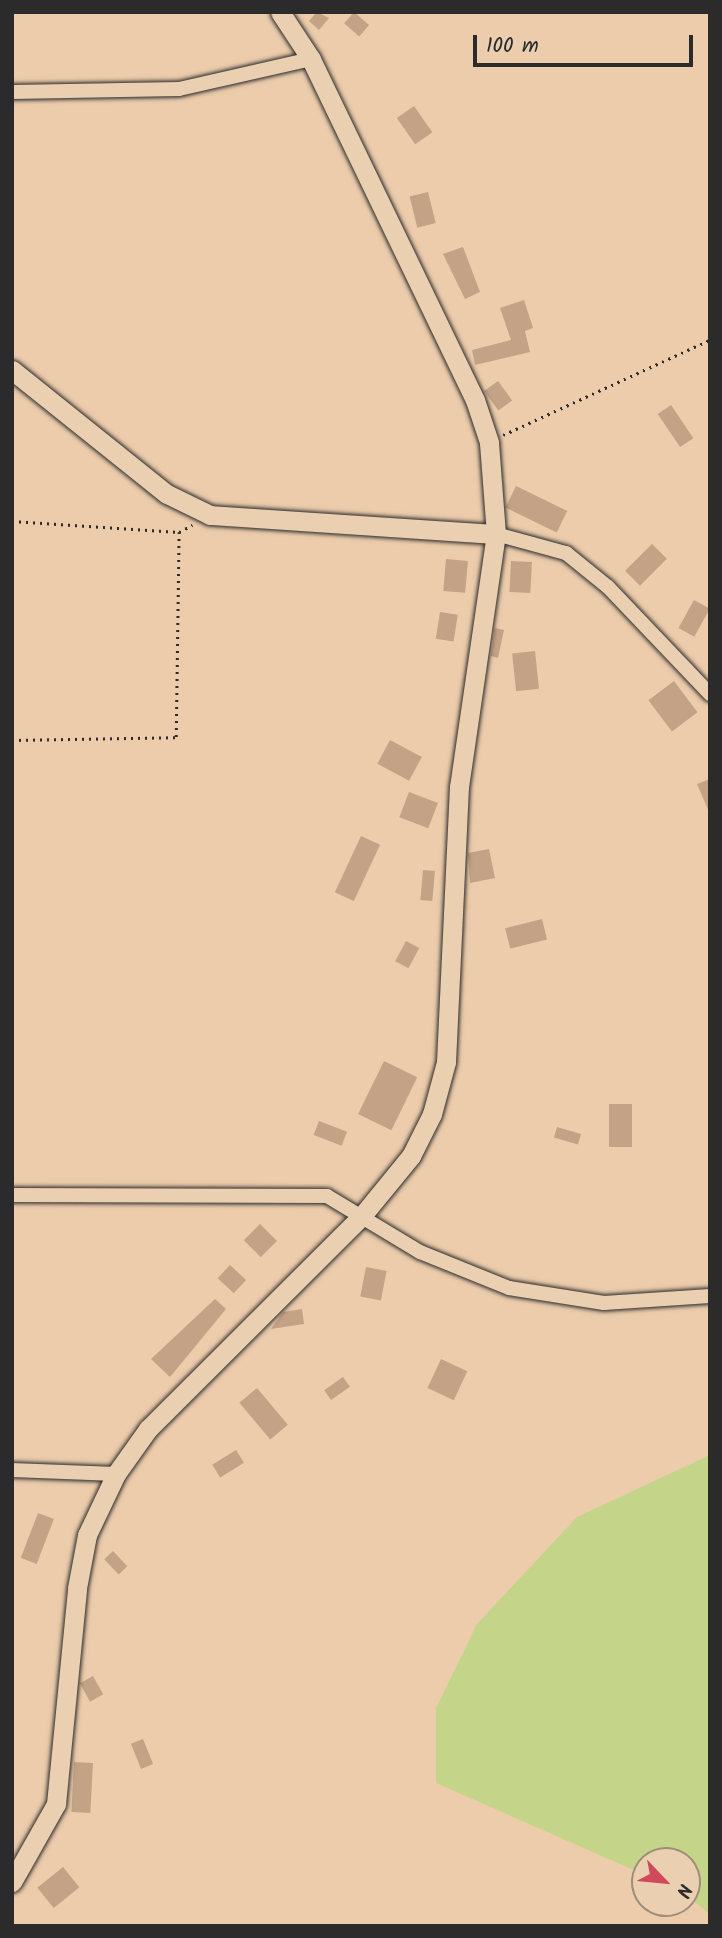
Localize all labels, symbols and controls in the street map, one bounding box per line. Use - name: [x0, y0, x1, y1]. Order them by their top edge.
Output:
- scale bar: [477, 21, 698, 65]
- text: 100 m: [486, 30, 539, 63]
- north arrow: [631, 1847, 701, 1917]
- text: N: [667, 1878, 699, 1902]

